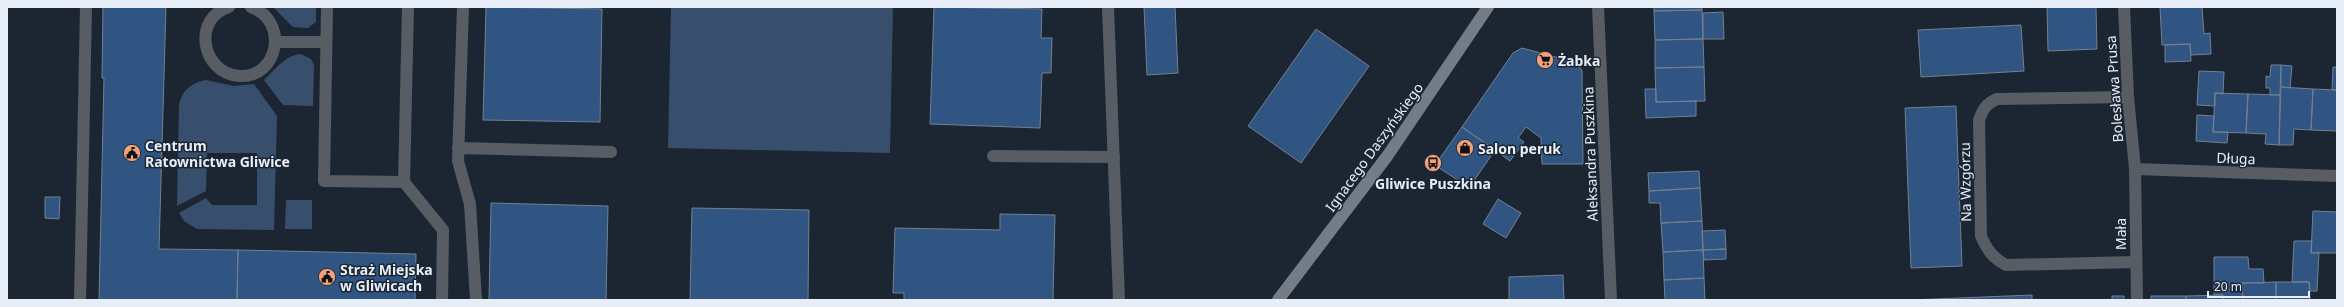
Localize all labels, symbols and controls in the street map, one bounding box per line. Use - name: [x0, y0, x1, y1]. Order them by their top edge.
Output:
- street label: Bolesława Prusa: [2101, 35, 2127, 143]
- supermarket icon: Żabka: [1535, 50, 1555, 70]
- place label: Żabka: [1558, 51, 1600, 70]
- street label: Ignacego Daszyńskiego: [1321, 79, 1427, 215]
- street label: Aleksandra Puszkina: [1578, 86, 1602, 222]
- place label: Centrum Ratownictwa Gliwice: [145, 136, 290, 171]
- shop icon: Salon peruk: [1455, 138, 1475, 158]
- place label: Salon peruk: [1478, 139, 1561, 158]
- street label: Na Wzgórzu: [1955, 142, 1975, 222]
- public building icon: Centrum Ratownictwa Gliwice: [122, 143, 142, 163]
- street label: Długa: [2216, 148, 2256, 168]
- bus stop icon: Gliwice Puszkina: [1423, 153, 1443, 173]
- place label: Gliwice Puszkina: [1375, 174, 1491, 193]
- street label: Mała: [2111, 218, 2130, 250]
- place label: Straż Miejska w Gliwicach: [340, 260, 433, 295]
- public building icon: Straż Miejska w Gliwicach: [317, 267, 337, 287]
- scale bar: [2208, 273, 2309, 299]
- text: 20 m: [2214, 278, 2242, 295]

